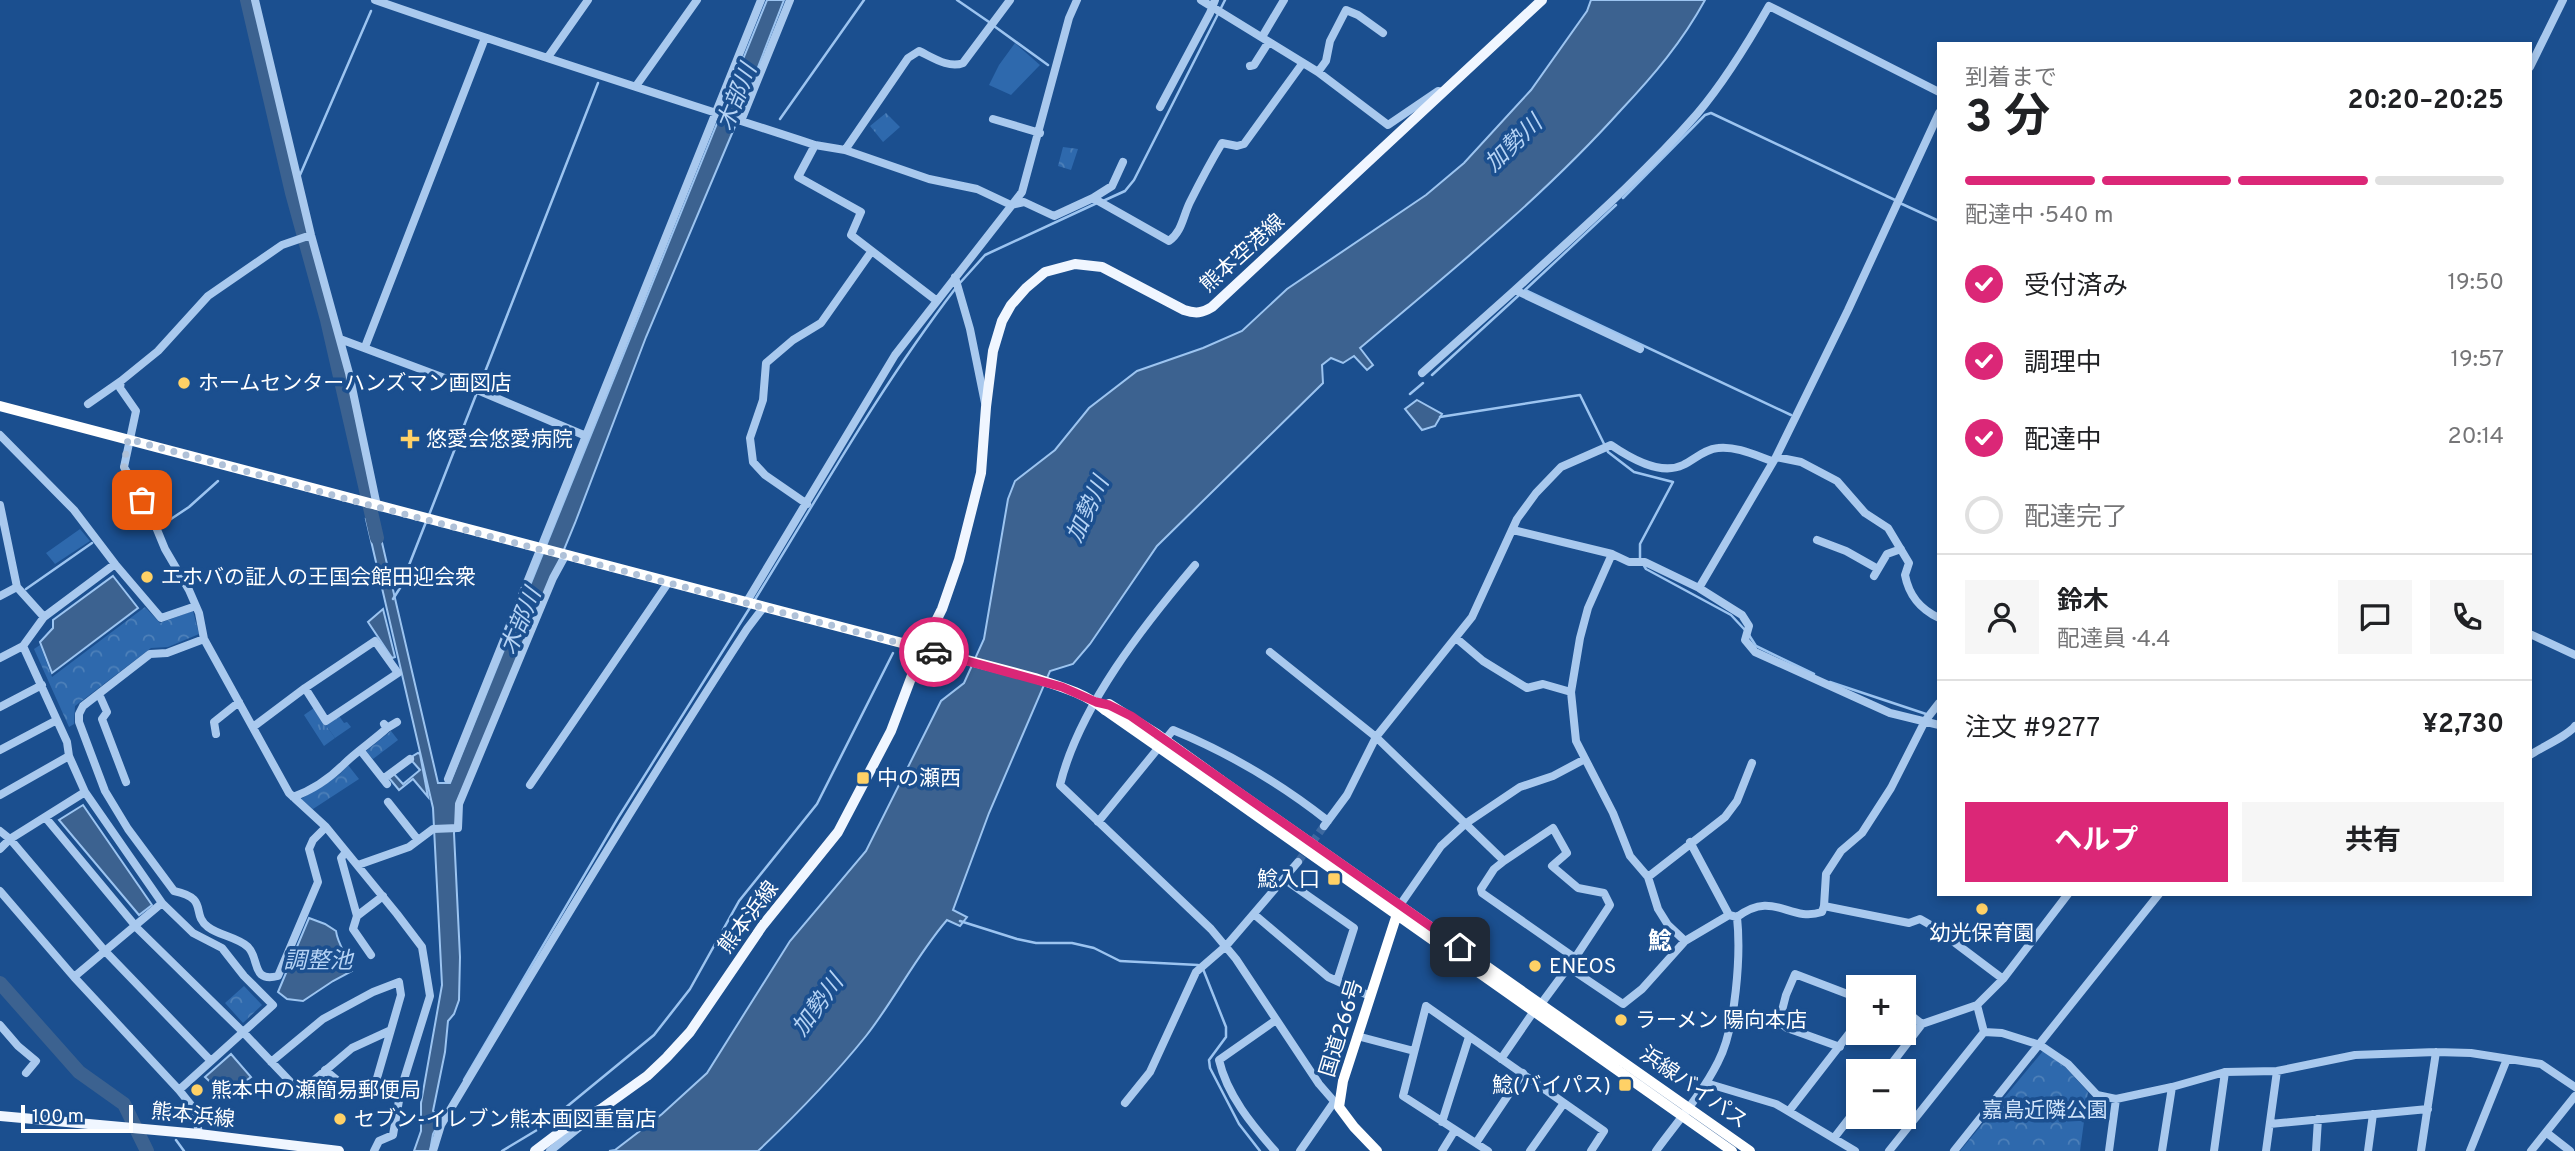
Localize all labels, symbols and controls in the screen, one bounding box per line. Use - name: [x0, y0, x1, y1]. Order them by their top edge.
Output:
- water label: 木部川: [712, 58, 766, 135]
- text: 到着まで: [1965, 65, 2057, 94]
- text: 20:20–20:25: [2348, 85, 2504, 118]
- text: 3 分: [1965, 90, 2050, 149]
- water label: 加勢川: [1480, 108, 1552, 179]
- text: 配達中 · 540 m: [1965, 202, 2114, 231]
- street label: 熊本空港線: [1195, 209, 1291, 299]
- icon: check: [1965, 265, 2003, 303]
- text: 19:50: [2448, 269, 2504, 298]
- text: 受付済み: [2024, 271, 2128, 304]
- icon: check: [1965, 342, 2003, 380]
- text: 19:57: [2450, 346, 2504, 375]
- text: 調理中: [2024, 348, 2102, 381]
- place label: ホームセンターハンズマン画図店: [198, 371, 512, 398]
- marker: ホームセンターハンズマン画図店: [176, 375, 192, 391]
- icon: check: [1965, 419, 2003, 457]
- text: 20:14: [2448, 423, 2504, 452]
- text: 配達中: [2024, 425, 2102, 458]
- place label: 悠愛会悠愛病院: [426, 427, 573, 454]
- marker: 悠愛会悠愛病院: [400, 429, 420, 449]
- pin: [112, 470, 172, 530]
- water label: 加勢川: [1062, 470, 1118, 547]
- icon: bag: [123, 481, 161, 519]
- text: 配達完了: [2024, 502, 2128, 535]
- place label: エホバの証人の王国会館田迎会衆: [161, 565, 476, 592]
- marker: エホバの証人の王国会館田迎会衆: [139, 569, 155, 585]
- button: person: [1965, 580, 2039, 654]
- button: chat: [2338, 580, 2412, 654]
- button: phone: [2430, 580, 2504, 654]
- water label: 木部川: [495, 582, 550, 659]
- text: 鈴木: [2057, 586, 2109, 619]
- courier: [899, 617, 969, 687]
- text: 配達員 · 4.4: [2057, 626, 2171, 655]
- icon: car: [915, 633, 953, 671]
- text: ¥2,730: [2422, 709, 2504, 742]
- text: 注文 #9277: [1965, 713, 2100, 746]
- place label: 中の瀬西: [877, 766, 961, 793]
- marker: 中の瀬西: [855, 770, 871, 786]
- button: ヘルプ: [1965, 802, 2228, 882]
- button: 共有: [2242, 802, 2504, 882]
- place label: 鯰入口: [1257, 867, 1320, 894]
- marker: 鯰入口: [1326, 871, 1342, 887]
- street label: 熊本浜線: [713, 876, 785, 960]
- marker: 幼光保育園: [1974, 901, 1990, 917]
- pin: [1430, 917, 1490, 977]
- place label: 幼光保育園: [1930, 921, 2035, 948]
- icon: home: [1441, 928, 1479, 966]
- district label: 鯰: [1648, 928, 1672, 958]
- water label: 調整池: [284, 948, 355, 977]
- place label: ENEOS: [1549, 954, 1616, 981]
- marker: ENEOS: [1527, 958, 1543, 974]
- water label: 加勢川: [787, 968, 853, 1043]
- map controls: [1846, 975, 1916, 1129]
- button: +: [1846, 975, 1916, 1045]
- street label: 国道266号: [1315, 976, 1370, 1081]
- place label: ラーメン 陽向本店: [1635, 1008, 1807, 1035]
- marker: ラーメン 陽向本店: [1613, 1012, 1629, 1028]
- street label: 浜線バイパス: [1634, 1041, 1752, 1135]
- button: −: [1846, 1059, 1916, 1129]
- place label: 鯰(バイパス): [1492, 1073, 1611, 1100]
- marker: 鯰(バイパス): [1617, 1077, 1633, 1093]
- place label: 熊本中の瀬簡易郵便局: [211, 1078, 421, 1105]
- marker: 熊本中の瀬簡易郵便局: [189, 1082, 205, 1098]
- park label: 嘉島近隣公園: [1982, 1098, 2108, 1125]
- street label: 熊本浜線: [150, 1099, 236, 1134]
- scale bar: [21, 1102, 133, 1134]
- text: 100 m: [32, 1105, 84, 1129]
- place label: セブン-イレブン熊本画図重富店: [354, 1107, 656, 1134]
- marker: セブン-イレブン熊本画図重富店: [332, 1111, 348, 1127]

